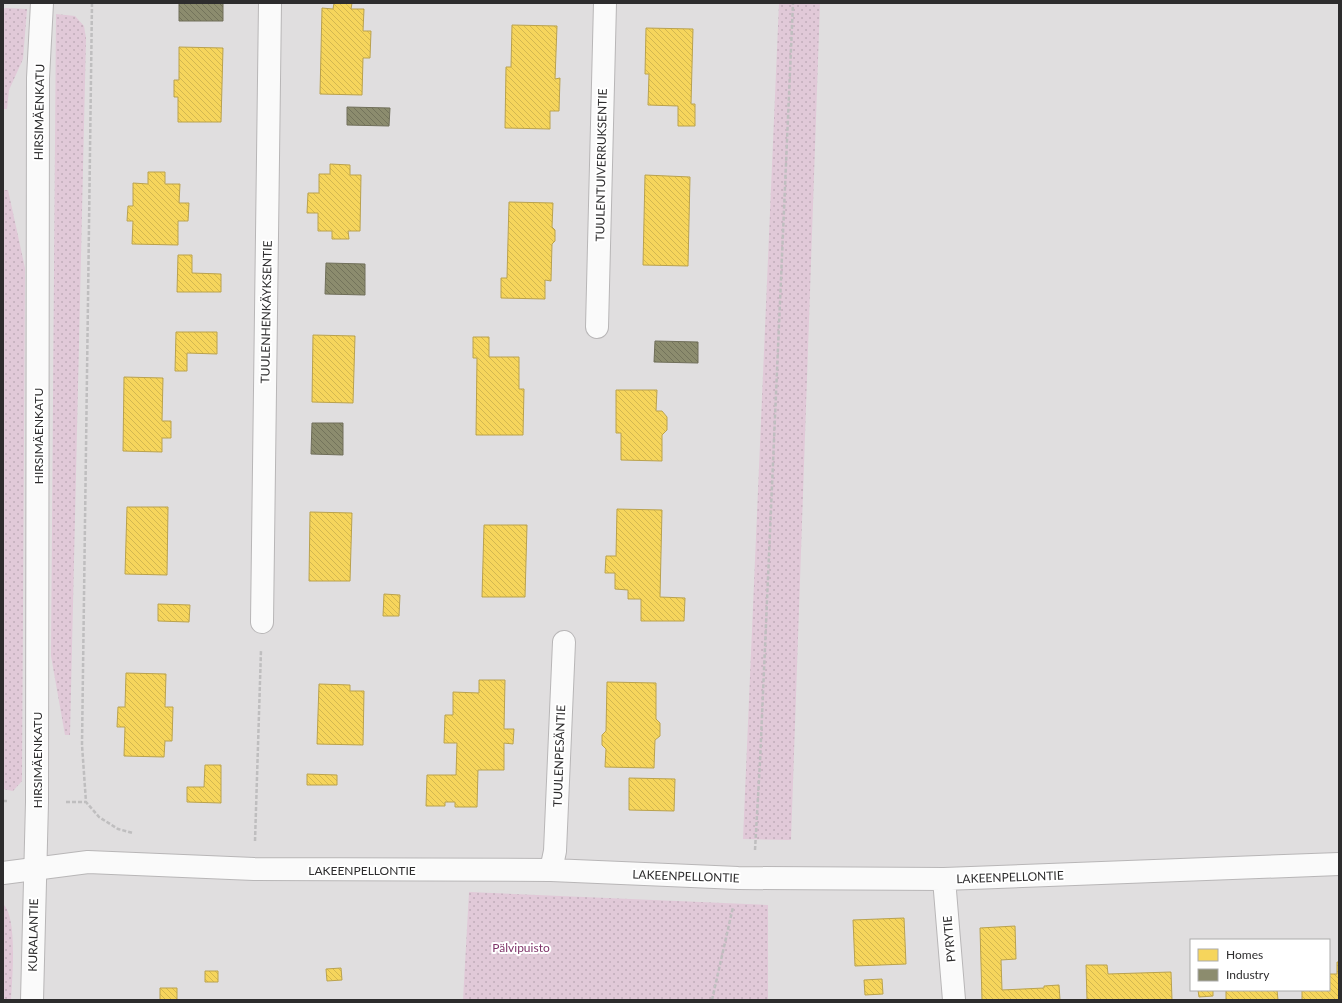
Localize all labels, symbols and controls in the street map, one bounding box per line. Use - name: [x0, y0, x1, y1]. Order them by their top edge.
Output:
- street label: HIRSIMÄENKATU: [31, 64, 47, 160]
- street label: TUULENTUIVERRUKSENTIE: [592, 88, 610, 242]
- street label: TUULENHENKÄYKSENTIE: [257, 240, 275, 384]
- street label: HIRSIMÄENKATU: [31, 388, 46, 484]
- street label: TUULENPESÄNTIE: [550, 705, 568, 807]
- street label: HIRSIMÄENKATU: [30, 712, 45, 808]
- street label: LAKEENPELLONTIE: [308, 863, 416, 878]
- street label: LAKEENPELLONTIE: [632, 867, 740, 885]
- street label: LAKEENPELLONTIE: [956, 868, 1064, 886]
- street label: KURALANTIE: [25, 898, 41, 972]
- street label: PYRYTIE: [939, 915, 959, 963]
- legend: [1190, 939, 1330, 991]
- park label: Pälvipuisto: [492, 940, 550, 955]
- text: Homes: [1226, 947, 1263, 962]
- text: Industry: [1226, 967, 1270, 982]

